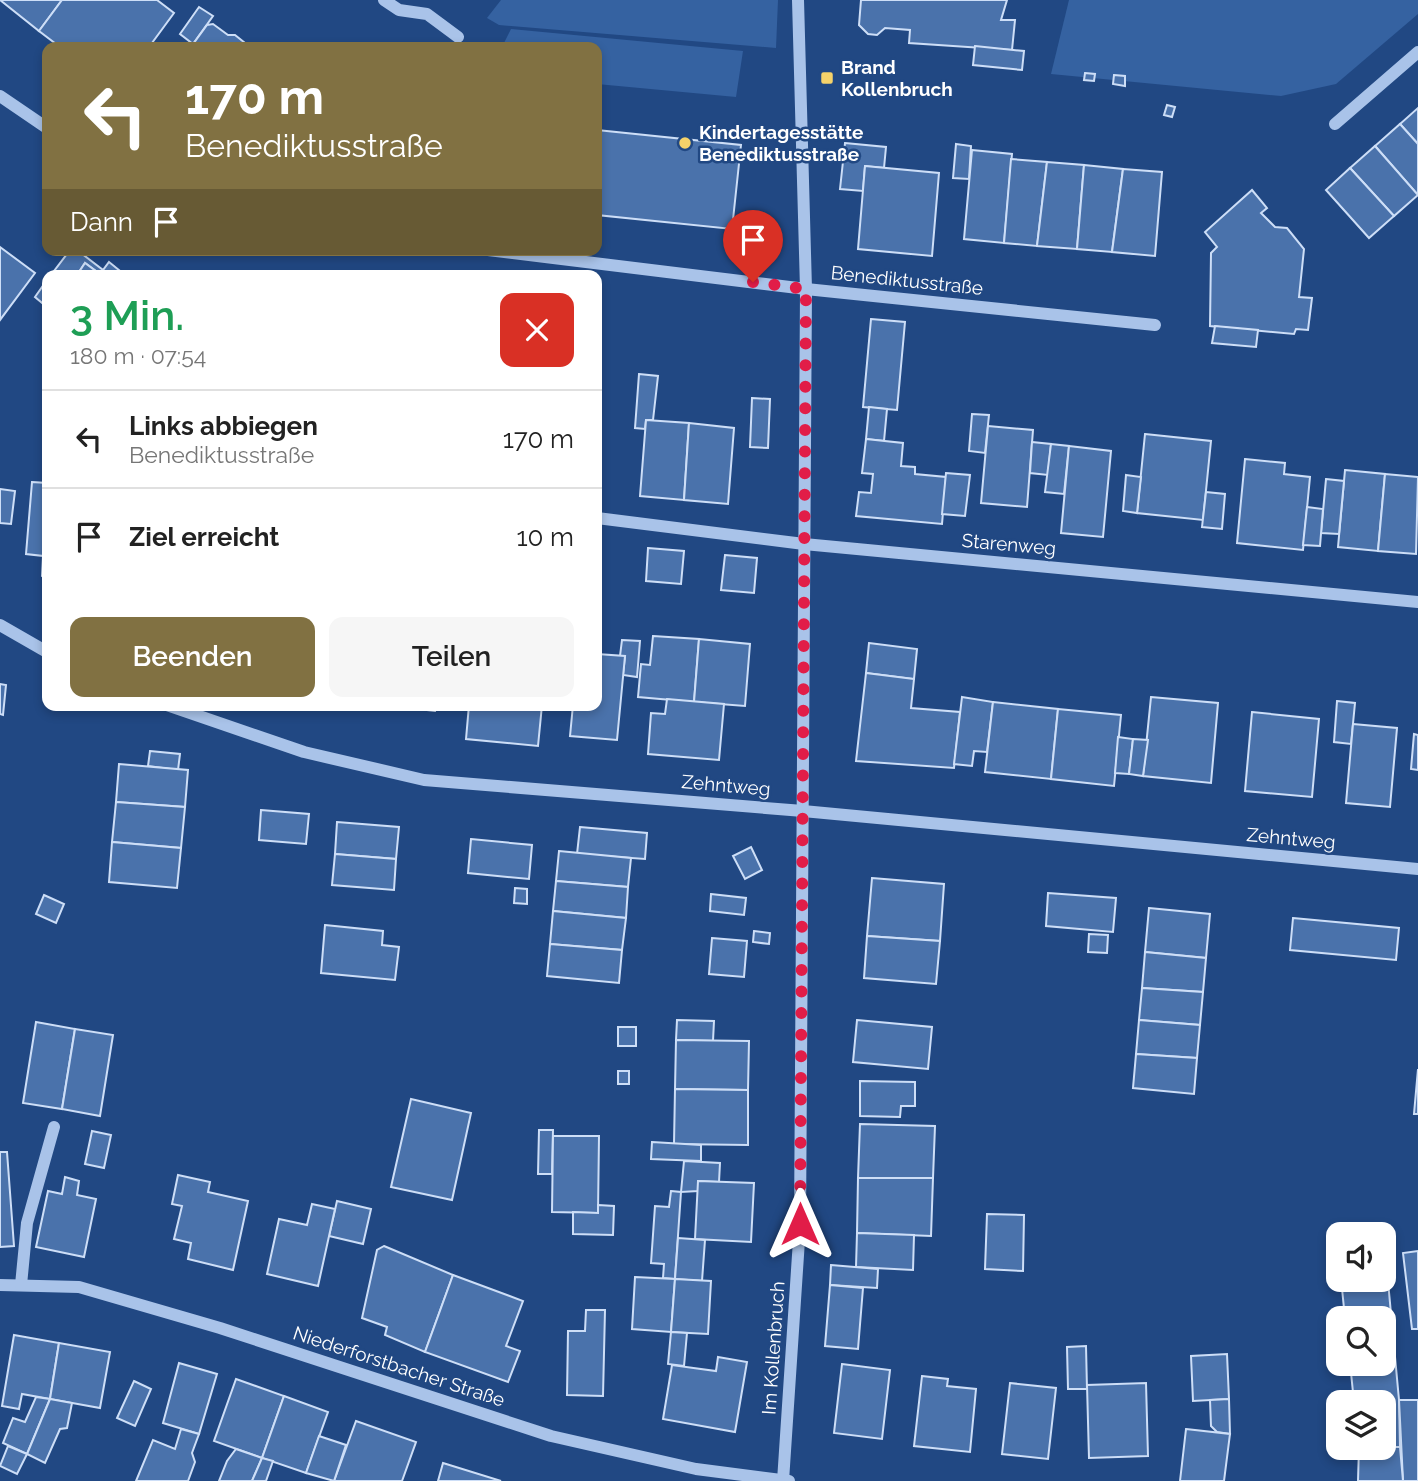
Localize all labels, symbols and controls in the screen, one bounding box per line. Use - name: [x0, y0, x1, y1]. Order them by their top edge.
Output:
- place label: Brand Kollenbruch: [841, 56, 953, 100]
- text: 170 m: [185, 68, 324, 125]
- icon: left: [70, 70, 161, 161]
- marker: Brand Kollenbruch: [819, 70, 835, 86]
- place label: Kindertagesstätte Benediktusstraße: [699, 121, 863, 165]
- text: Benediktusstraße: [185, 127, 443, 164]
- marker: Kindertagesstätte Benediktusstraße: [677, 135, 693, 151]
- icon: arrive: [147, 203, 185, 241]
- text: Dann: [70, 207, 133, 237]
- pin: [723, 210, 783, 282]
- icon: arrive: [734, 221, 772, 259]
- street label: Benediktusstraße: [830, 261, 984, 299]
- text: 3 Min.: [70, 291, 184, 340]
- button: close: [500, 293, 574, 367]
- text: 180 m · 07:54: [70, 342, 206, 369]
- text: Links abbiegen: [129, 411, 318, 441]
- icon: left: [70, 420, 108, 458]
- text: 170 m: [503, 424, 574, 454]
- text: Benediktusstraße: [129, 441, 314, 468]
- icon: arrive: [70, 518, 108, 556]
- text: Ziel erreicht: [129, 522, 279, 552]
- text: 10 m: [516, 522, 574, 552]
- street label: Starenweg: [961, 529, 1057, 559]
- button: Beenden: [70, 617, 315, 697]
- button: Teilen: [329, 617, 574, 697]
- street label: Zehntweg: [681, 770, 771, 800]
- street label: Zehntweg: [1246, 823, 1336, 853]
- position arrow: [763, 1187, 837, 1261]
- map controls: [1326, 1222, 1396, 1460]
- button: sound: [1326, 1222, 1396, 1292]
- street label: Im Kollenbruch: [757, 1281, 789, 1415]
- button: search: [1326, 1306, 1396, 1376]
- street label: Niederforstbacher Straße: [290, 1321, 508, 1411]
- button: layers: [1326, 1390, 1396, 1460]

